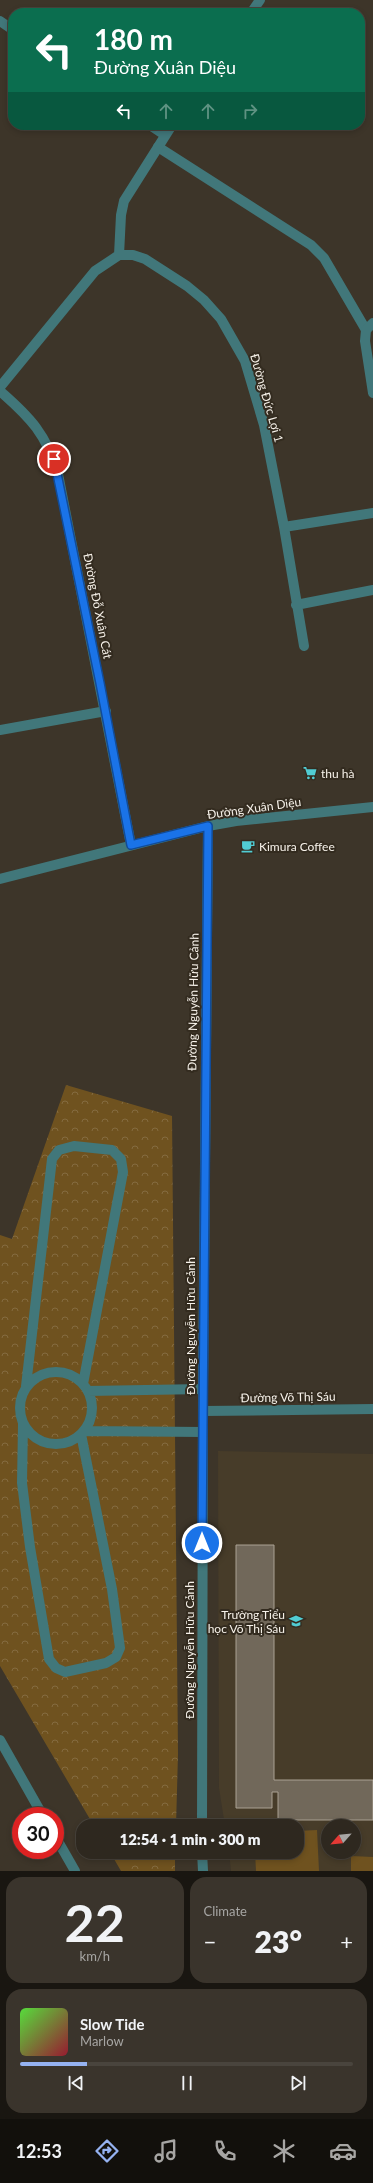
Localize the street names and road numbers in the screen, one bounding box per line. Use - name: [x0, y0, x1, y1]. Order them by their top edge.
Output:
- street label: Đường Đức Lợi 1: [247, 352, 287, 444]
- street label: Đường Đỗ Xuân Cát: [80, 552, 116, 661]
- street label: Đường Xuân Diệu: [206, 794, 302, 822]
- street label: Đường Nguyễn Hữu Cảnh: [184, 933, 202, 1071]
- street label: Đường Nguyễn Hữu Cảnh: [183, 1257, 198, 1395]
- street label: Đường Võ Thị Sáu: [240, 1389, 336, 1405]
- street label: Đường Nguyễn Hữu Cảnh: [182, 1581, 197, 1719]

